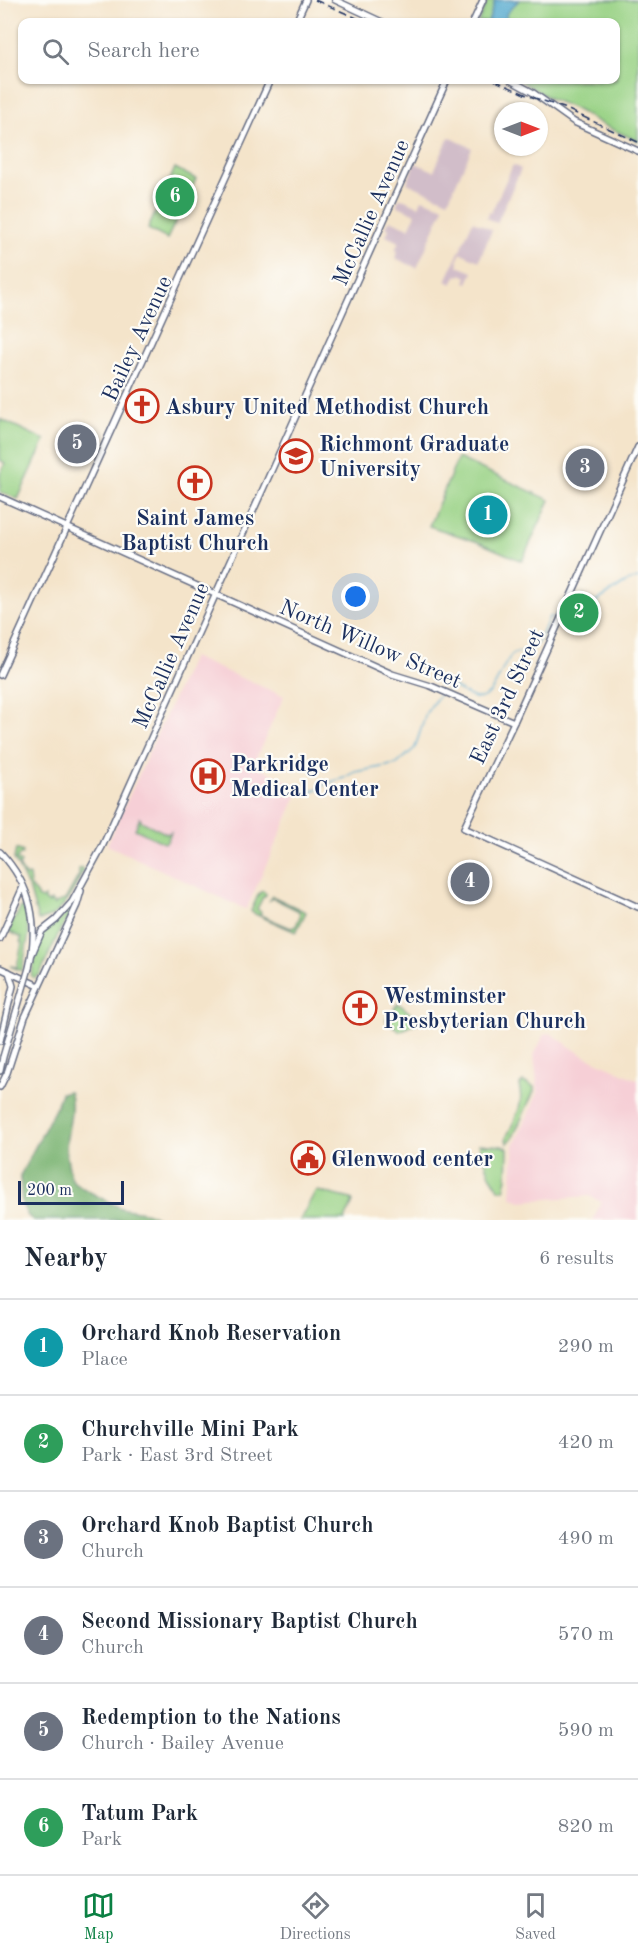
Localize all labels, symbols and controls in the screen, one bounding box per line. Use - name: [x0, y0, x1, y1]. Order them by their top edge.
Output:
- search box: [18, 18, 620, 84]
- icon: search: [39, 35, 72, 68]
- text: Search here: [87, 40, 200, 62]
- north arrow: [494, 102, 548, 156]
- street label: McCallie Avenue: [330, 136, 414, 289]
- pin: 6: [156, 174, 195, 220]
- street label: Bailey Avenue: [99, 273, 176, 405]
- church icon: Asbury United Methodist Church: [124, 388, 160, 424]
- place label: Asbury United Methodist Church: [165, 397, 489, 419]
- pin: 5: [58, 422, 97, 466]
- place label: Richmont Graduate University: [319, 434, 509, 481]
- school or university icon: Richmont Graduate University: [278, 438, 314, 474]
- pin: 3: [566, 446, 604, 490]
- church icon: Saint James Baptist Church: [177, 465, 213, 501]
- pin: 1: [468, 492, 508, 538]
- place label: Saint James Baptist Church: [121, 508, 269, 555]
- street label: McCallie Avenue: [130, 579, 214, 732]
- your location: [341, 582, 370, 611]
- pin: 2: [560, 590, 598, 636]
- street label: North Willow Street: [276, 597, 464, 693]
- street label: East 3rd Street: [467, 625, 549, 768]
- place label: Parkridge Medical Center: [231, 754, 379, 801]
- hospital icon: Parkridge Medical Center: [190, 758, 226, 794]
- pin: 4: [450, 860, 490, 904]
- place label: Westminster Presbyterian Church: [383, 986, 586, 1033]
- church icon: Westminster Presbyterian Church: [342, 990, 378, 1026]
- public building icon: Glenwood center: [290, 1140, 326, 1176]
- place label: Glenwood center: [331, 1149, 493, 1171]
- scale bar: [18, 1178, 124, 1206]
- text: 200 m: [27, 1183, 72, 1199]
- text: Nearby: [24, 1246, 108, 1272]
- text: 6 results: [539, 1249, 614, 1269]
- text: Orchard Knob Reservation: [81, 1323, 341, 1345]
- text: 1: [38, 1337, 49, 1357]
- text: 290 m: [558, 1337, 614, 1357]
- text: Place: [81, 1350, 128, 1370]
- text: Churchville Mini Park: [81, 1419, 299, 1441]
- text: 2: [38, 1433, 49, 1453]
- text: 420 m: [558, 1433, 614, 1453]
- text: Park · East 3rd Street: [81, 1446, 273, 1466]
- text: Orchard Knob Baptist Church: [81, 1515, 374, 1537]
- text: 3: [38, 1529, 49, 1549]
- text: 490 m: [558, 1529, 614, 1549]
- text: Church: [81, 1542, 144, 1562]
- text: Second Missionary Baptist Church: [81, 1611, 418, 1633]
- text: 4: [38, 1625, 49, 1645]
- text: 570 m: [558, 1625, 614, 1645]
- text: Church: [81, 1638, 144, 1658]
- text: Redemption to the Nations: [81, 1707, 341, 1729]
- text: 5: [38, 1721, 49, 1741]
- text: 590 m: [558, 1721, 614, 1741]
- text: Church · Bailey Avenue: [81, 1734, 284, 1754]
- text: Tatum Park: [81, 1803, 198, 1825]
- text: 6: [38, 1817, 49, 1837]
- text: 820 m: [558, 1817, 614, 1837]
- text: Park: [81, 1830, 122, 1850]
- tab: Map: [82, 1889, 115, 1945]
- tab: Directions: [280, 1889, 351, 1945]
- tab: Saved: [515, 1889, 556, 1945]

